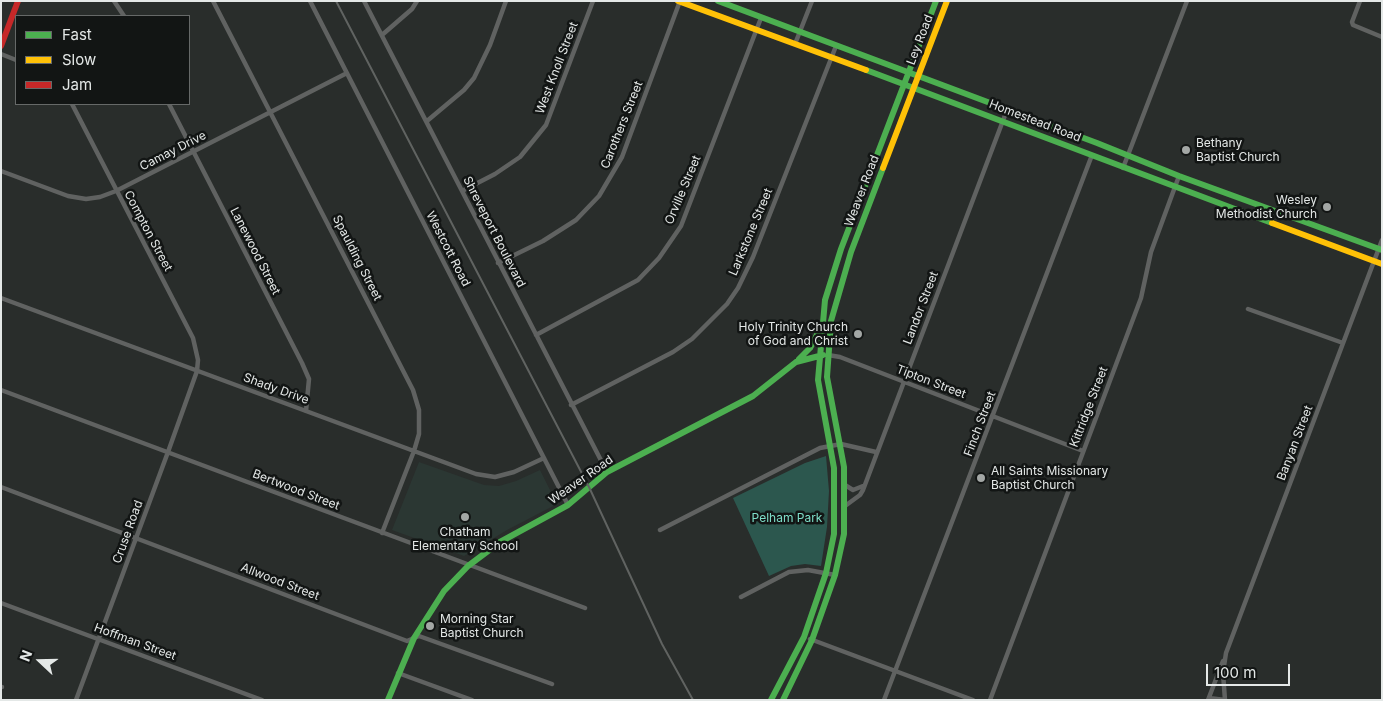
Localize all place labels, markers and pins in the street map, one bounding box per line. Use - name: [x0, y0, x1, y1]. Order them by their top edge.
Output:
- place label: Bethany Baptist Church: [1196, 136, 1280, 164]
- marker: Bethany Baptist Church: [1180, 144, 1192, 156]
- place label: Wesley Methodist Church: [1216, 193, 1317, 221]
- marker: Wesley Methodist Church: [1321, 201, 1333, 213]
- place label: Holy Trinity Church of God and Christ: [739, 320, 848, 348]
- marker: Holy Trinity Church of God and Christ: [852, 328, 864, 340]
- place label: All Saints Missionary Baptist Church: [991, 464, 1108, 492]
- marker: All Saints Missionary Baptist Church: [975, 472, 987, 484]
- marker: Chatham Elementary School: [459, 511, 471, 523]
- place label: Chatham Elementary School: [412, 525, 518, 553]
- place label: Morning Star Baptist Church: [440, 612, 524, 640]
- marker: Morning Star Baptist Church: [424, 620, 436, 632]

